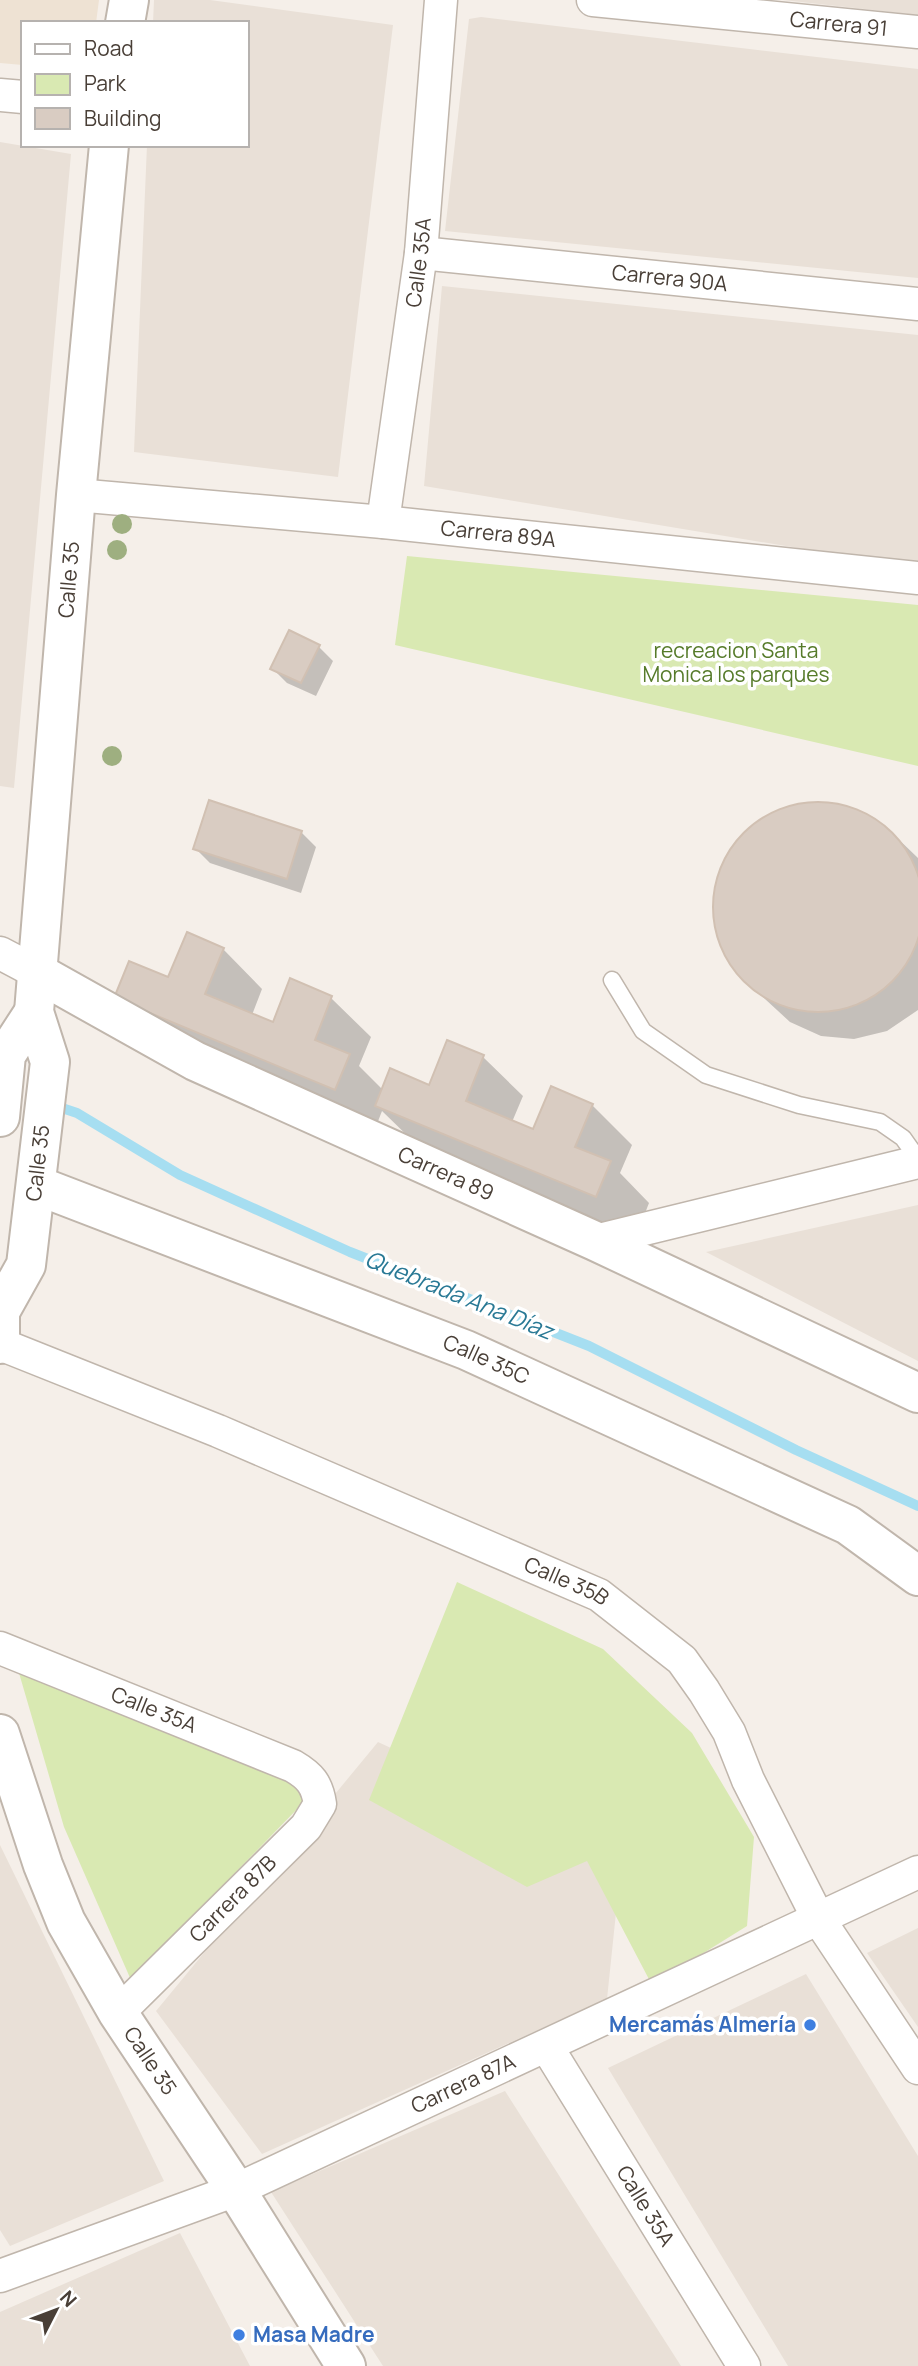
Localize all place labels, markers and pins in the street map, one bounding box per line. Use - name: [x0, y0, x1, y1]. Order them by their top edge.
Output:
- place label: Mercamás Almería: [609, 2010, 796, 2038]
- marker: Mercamás Almería: [802, 2017, 818, 2033]
- place label: Masa Madre: [253, 2320, 375, 2348]
- marker: Masa Madre: [231, 2327, 247, 2343]

